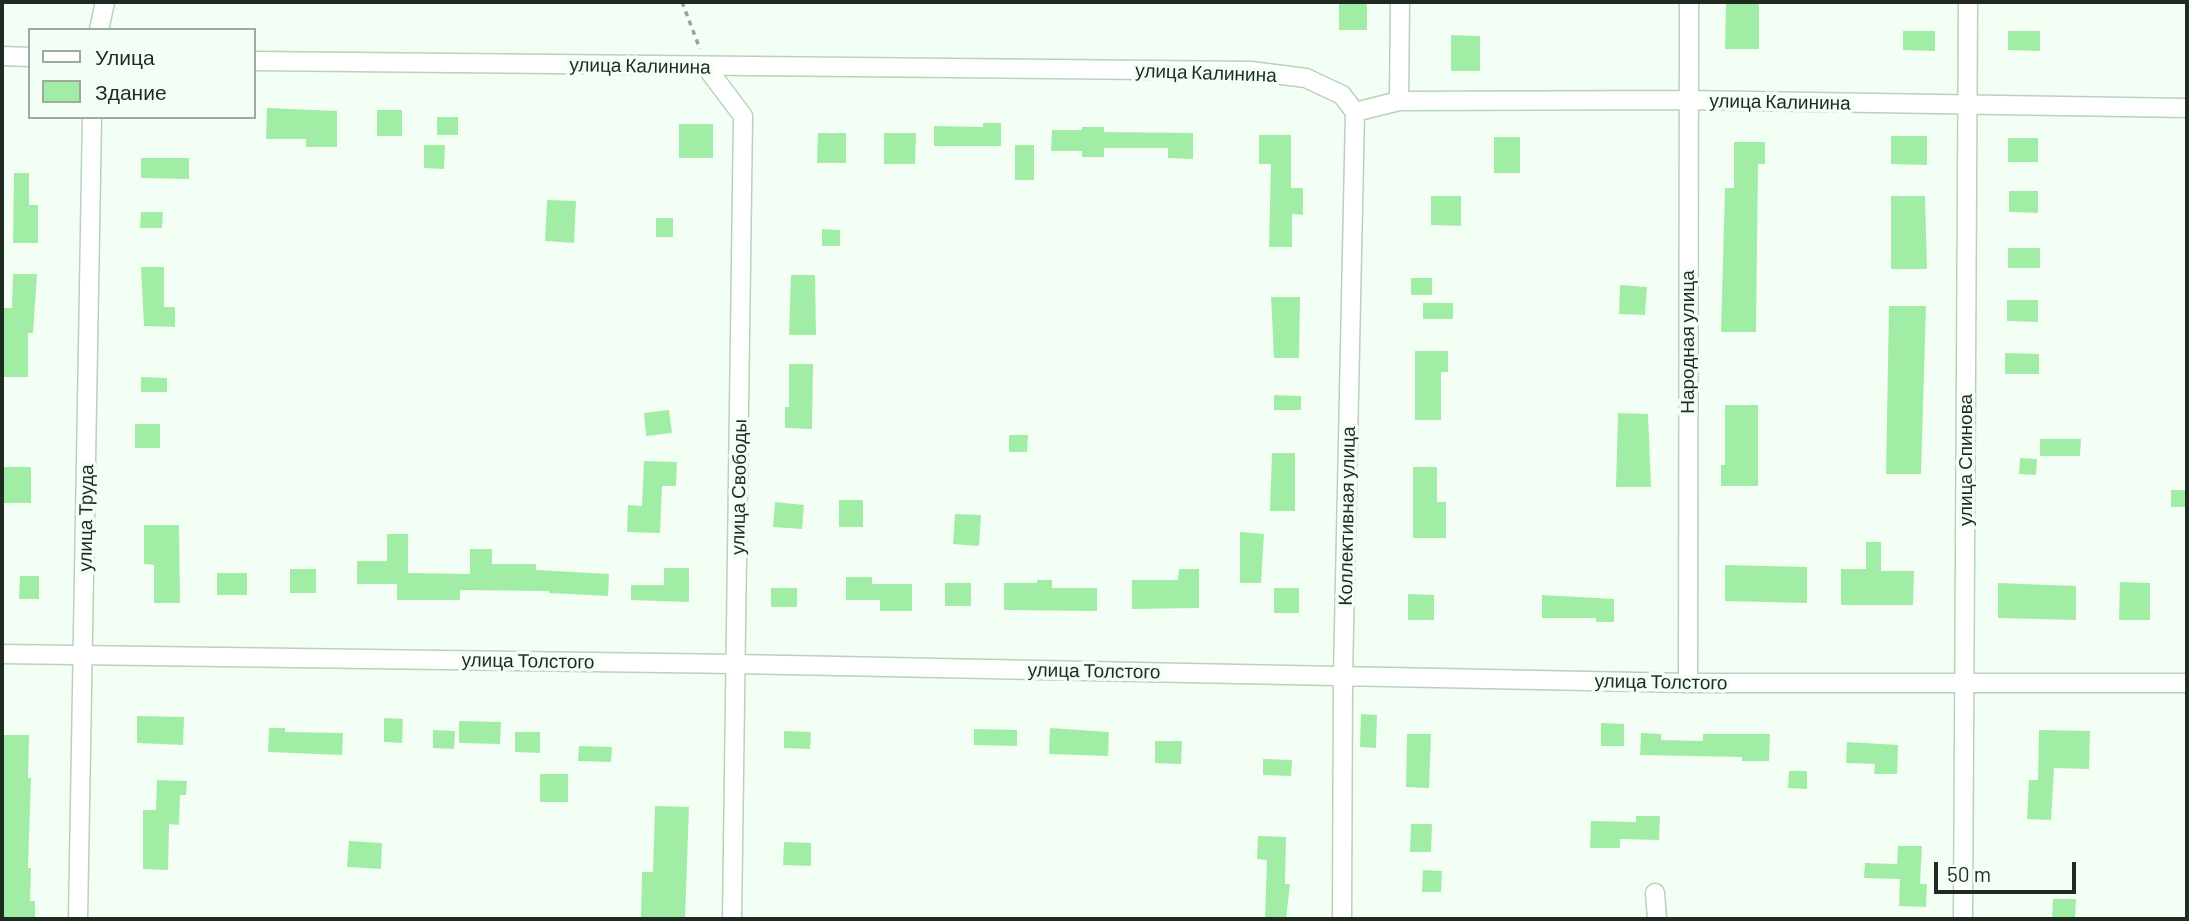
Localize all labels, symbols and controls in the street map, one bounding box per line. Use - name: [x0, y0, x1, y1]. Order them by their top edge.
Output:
- legend: [28, 28, 256, 119]
- text: Улица: [95, 44, 155, 69]
- street label: улица Калинина: [569, 53, 711, 79]
- street label: улица Калинина: [1135, 59, 1277, 87]
- text: Здание: [95, 79, 167, 104]
- street label: улица Калинина: [1709, 89, 1851, 115]
- street label: Народная улица: [1677, 270, 1699, 414]
- street label: улица Спинова: [1955, 394, 1977, 526]
- street label: улица Свободы: [726, 419, 752, 555]
- street label: Коллективная улица: [1334, 426, 1360, 606]
- street label: улица Труда: [74, 464, 98, 572]
- street label: улица Толстого: [461, 648, 595, 674]
- street label: улица Толстого: [1027, 658, 1161, 684]
- street label: улица Толстого: [1594, 669, 1728, 695]
- scale bar: [1937, 848, 2079, 892]
- text: 50 m: [1947, 861, 1991, 886]

